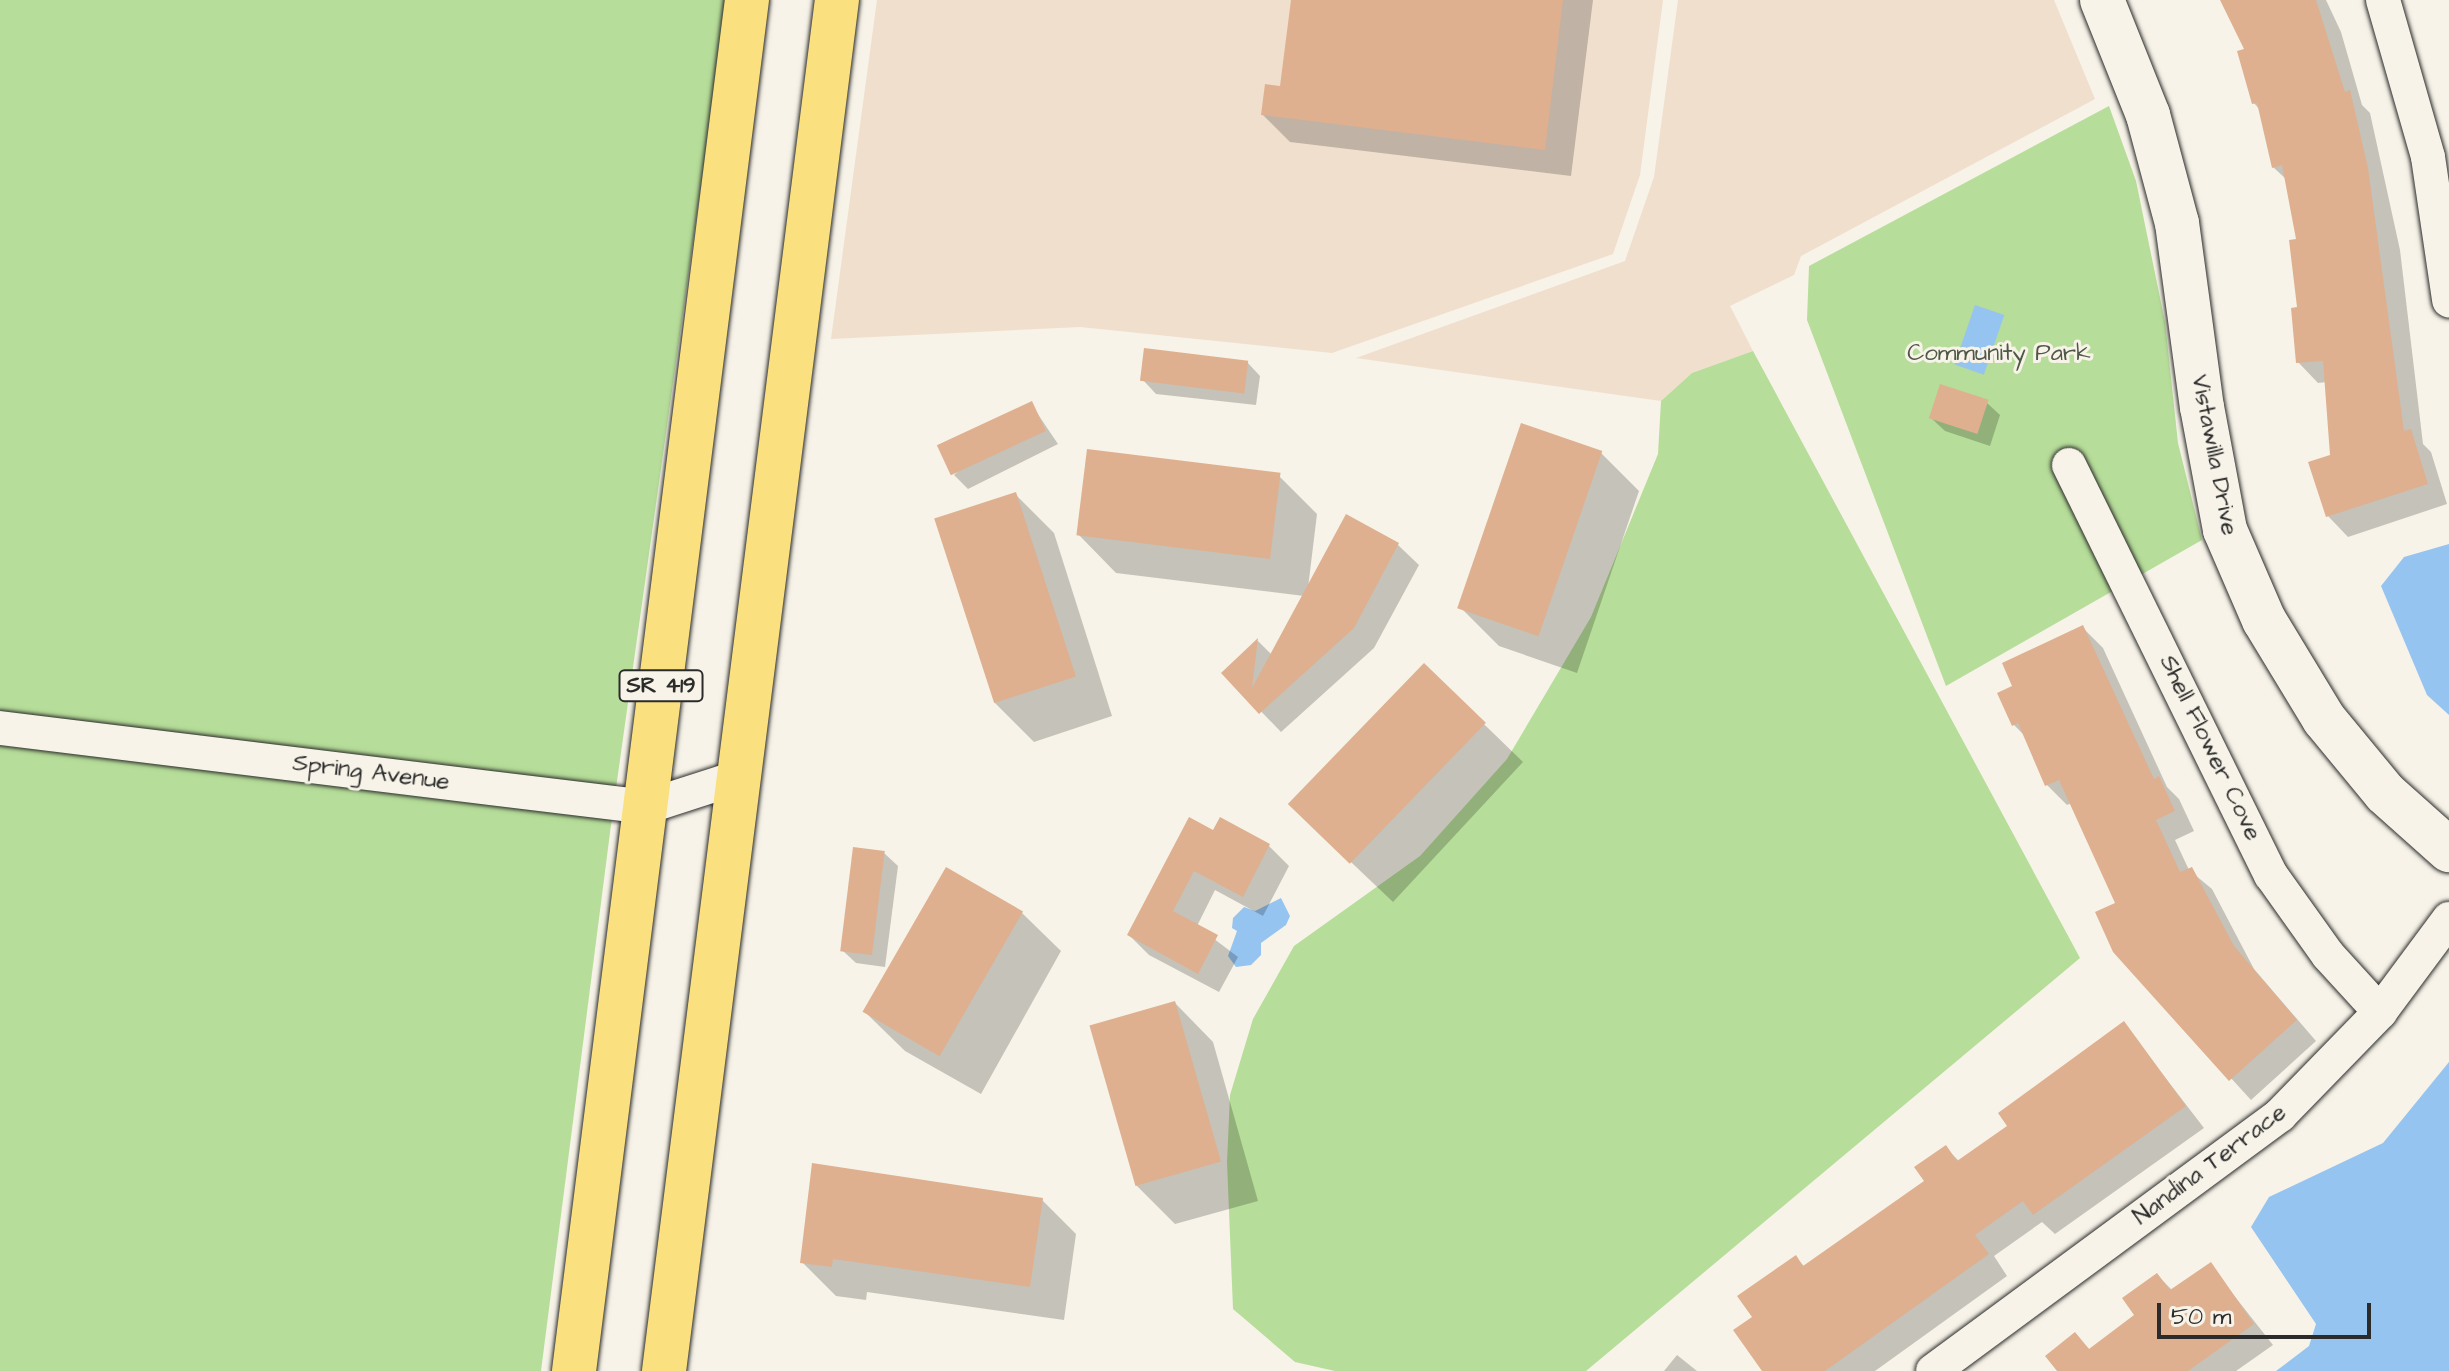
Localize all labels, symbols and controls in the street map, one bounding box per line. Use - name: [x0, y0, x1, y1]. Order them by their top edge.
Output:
- park label: Community Park: [1907, 340, 2091, 368]
- street label: Vistawilla Drive: [2184, 372, 2244, 538]
- street label: Shell Flower Cove: [2153, 651, 2267, 845]
- road number: SR 419: [617, 668, 705, 704]
- street label: Spring Avenue: [291, 749, 451, 797]
- street label: Nandina Terrace: [2128, 1098, 2292, 1232]
- scale bar: [2161, 1287, 2375, 1337]
- text: 50 m: [2171, 1300, 2231, 1334]

